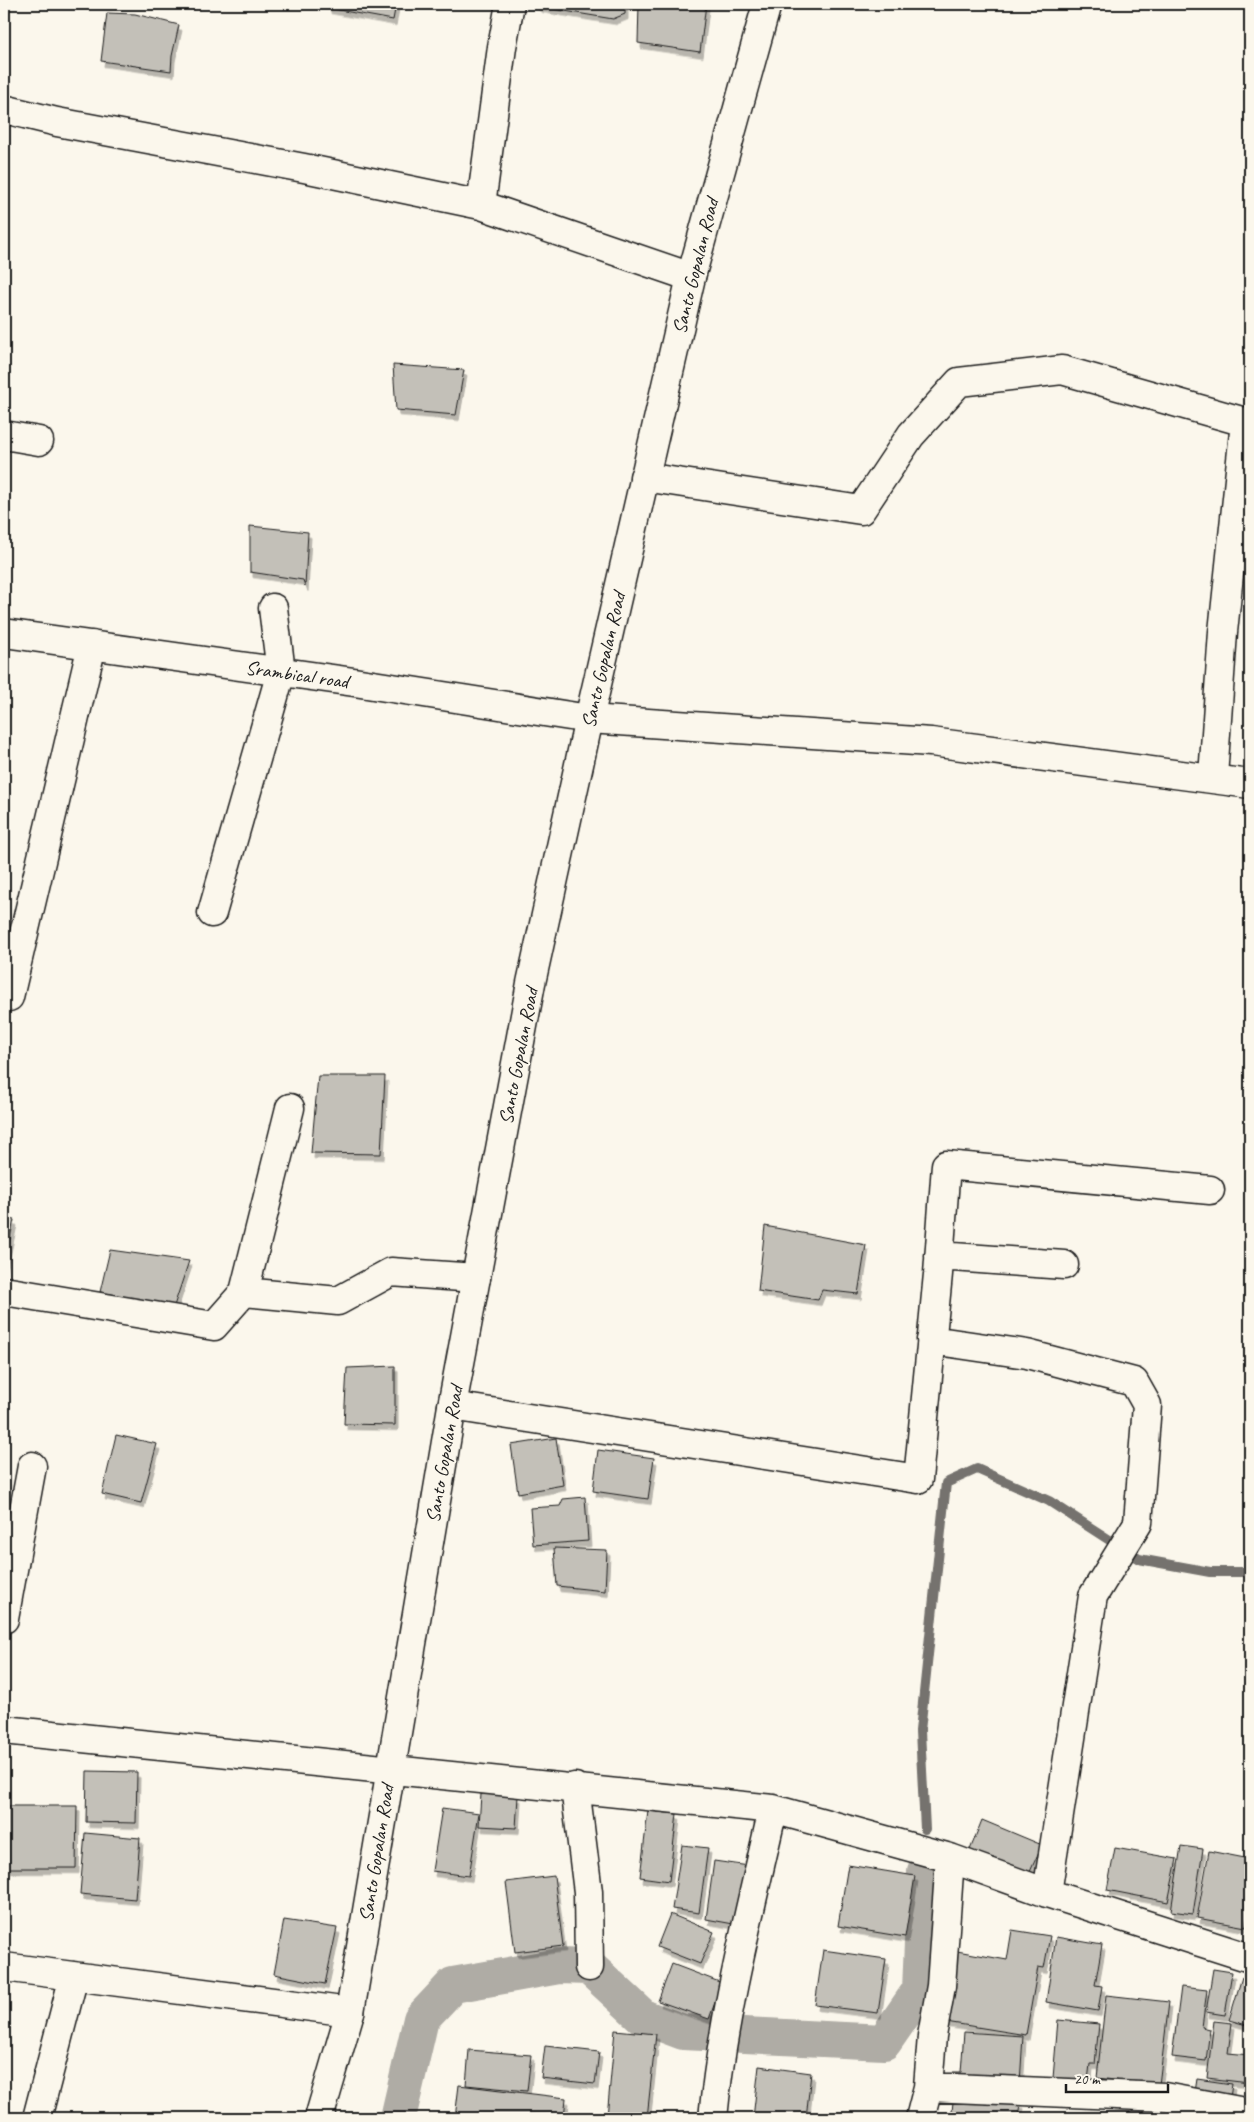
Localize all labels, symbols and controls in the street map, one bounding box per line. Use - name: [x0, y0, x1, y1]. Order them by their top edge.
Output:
- street label: Santo Gopalan Road: [667, 193, 725, 336]
- street label: Santo Gopalan Road: [576, 587, 632, 730]
- street label: Srambical road: [244, 655, 353, 695]
- street label: Santo Gopalan Road: [493, 983, 545, 1126]
- street label: Santo Gopalan Road: [420, 1381, 469, 1524]
- street label: Santo Gopalan Road: [353, 1780, 400, 1923]
- scale bar: [1066, 2062, 1169, 2094]
- text: 20 m: [1074, 2070, 1101, 2089]

